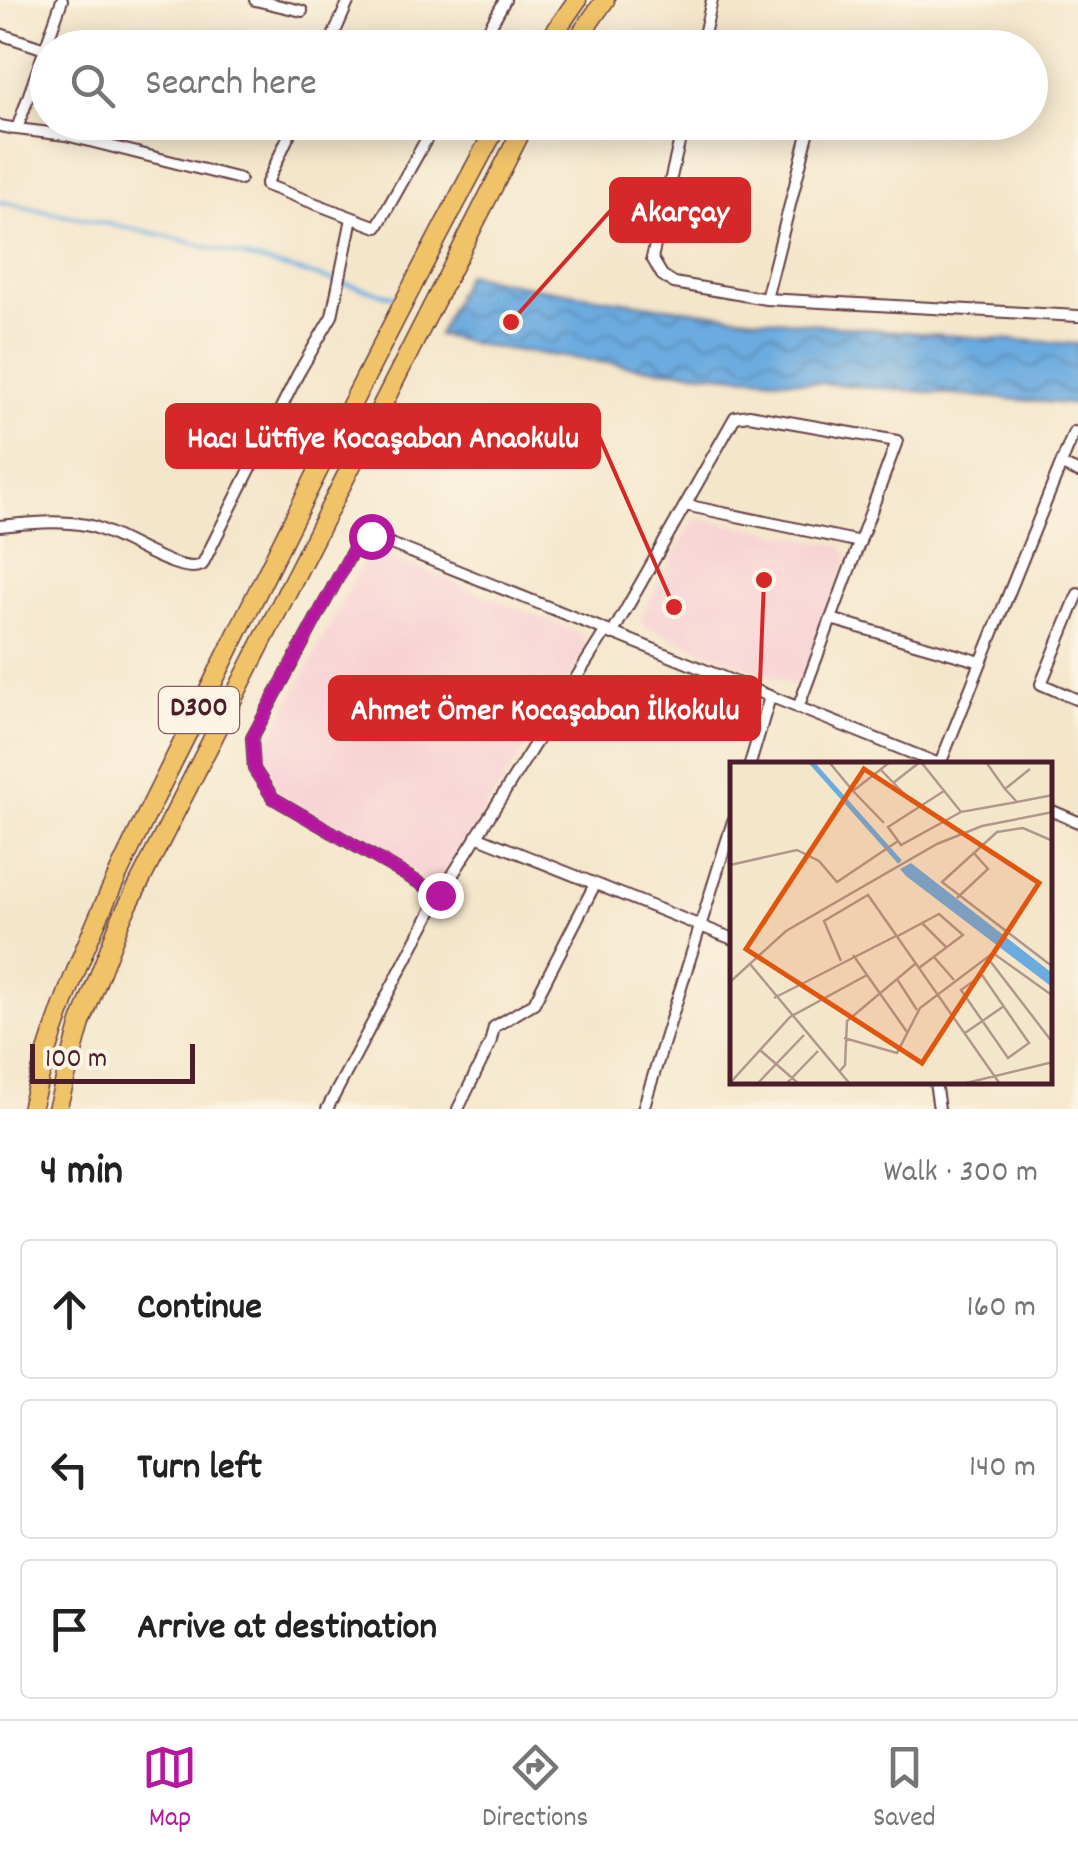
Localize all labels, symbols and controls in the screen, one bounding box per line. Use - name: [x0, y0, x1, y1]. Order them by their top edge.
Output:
- search box: [30, 30, 1048, 140]
- icon: search: [65, 58, 120, 113]
- text: Search here: [145, 58, 317, 113]
- callout: Akarçay: [611, 179, 749, 241]
- text: Akarçay: [631, 192, 730, 238]
- callout: Hacı Lütfiye Kocaşaban Anaokulu: [167, 405, 599, 467]
- text: Hacı Lütfiye Kocaşaban Anaokulu: [187, 418, 579, 464]
- route start: [349, 514, 395, 560]
- callout: Ahmet Ömer Kocaşaban İlkokulu: [330, 677, 759, 739]
- road number: D300: [159, 687, 239, 733]
- text: Ahmet Ömer Kocaşaban İlkokulu: [351, 690, 739, 736]
- inset map: [730, 762, 1053, 1084]
- route end: [418, 873, 464, 919]
- scale bar: [30, 1039, 195, 1084]
- text: 100 m: [45, 1041, 107, 1081]
- text: 4 min: [40, 1144, 123, 1204]
- text: Walk · 300 m: [884, 1151, 1038, 1197]
- icon: ahead: [42, 1282, 97, 1337]
- text: Continue: [137, 1282, 262, 1337]
- text: 160 m: [967, 1286, 1036, 1332]
- icon: left: [42, 1442, 97, 1497]
- text: Turn left: [137, 1442, 262, 1497]
- text: 140 m: [969, 1446, 1036, 1492]
- icon: arrive: [42, 1602, 97, 1657]
- text: Arrive at destination: [137, 1602, 437, 1657]
- tab: Map: [142, 1740, 197, 1840]
- tab: Directions: [482, 1740, 588, 1840]
- tab: Saved: [873, 1740, 936, 1840]

